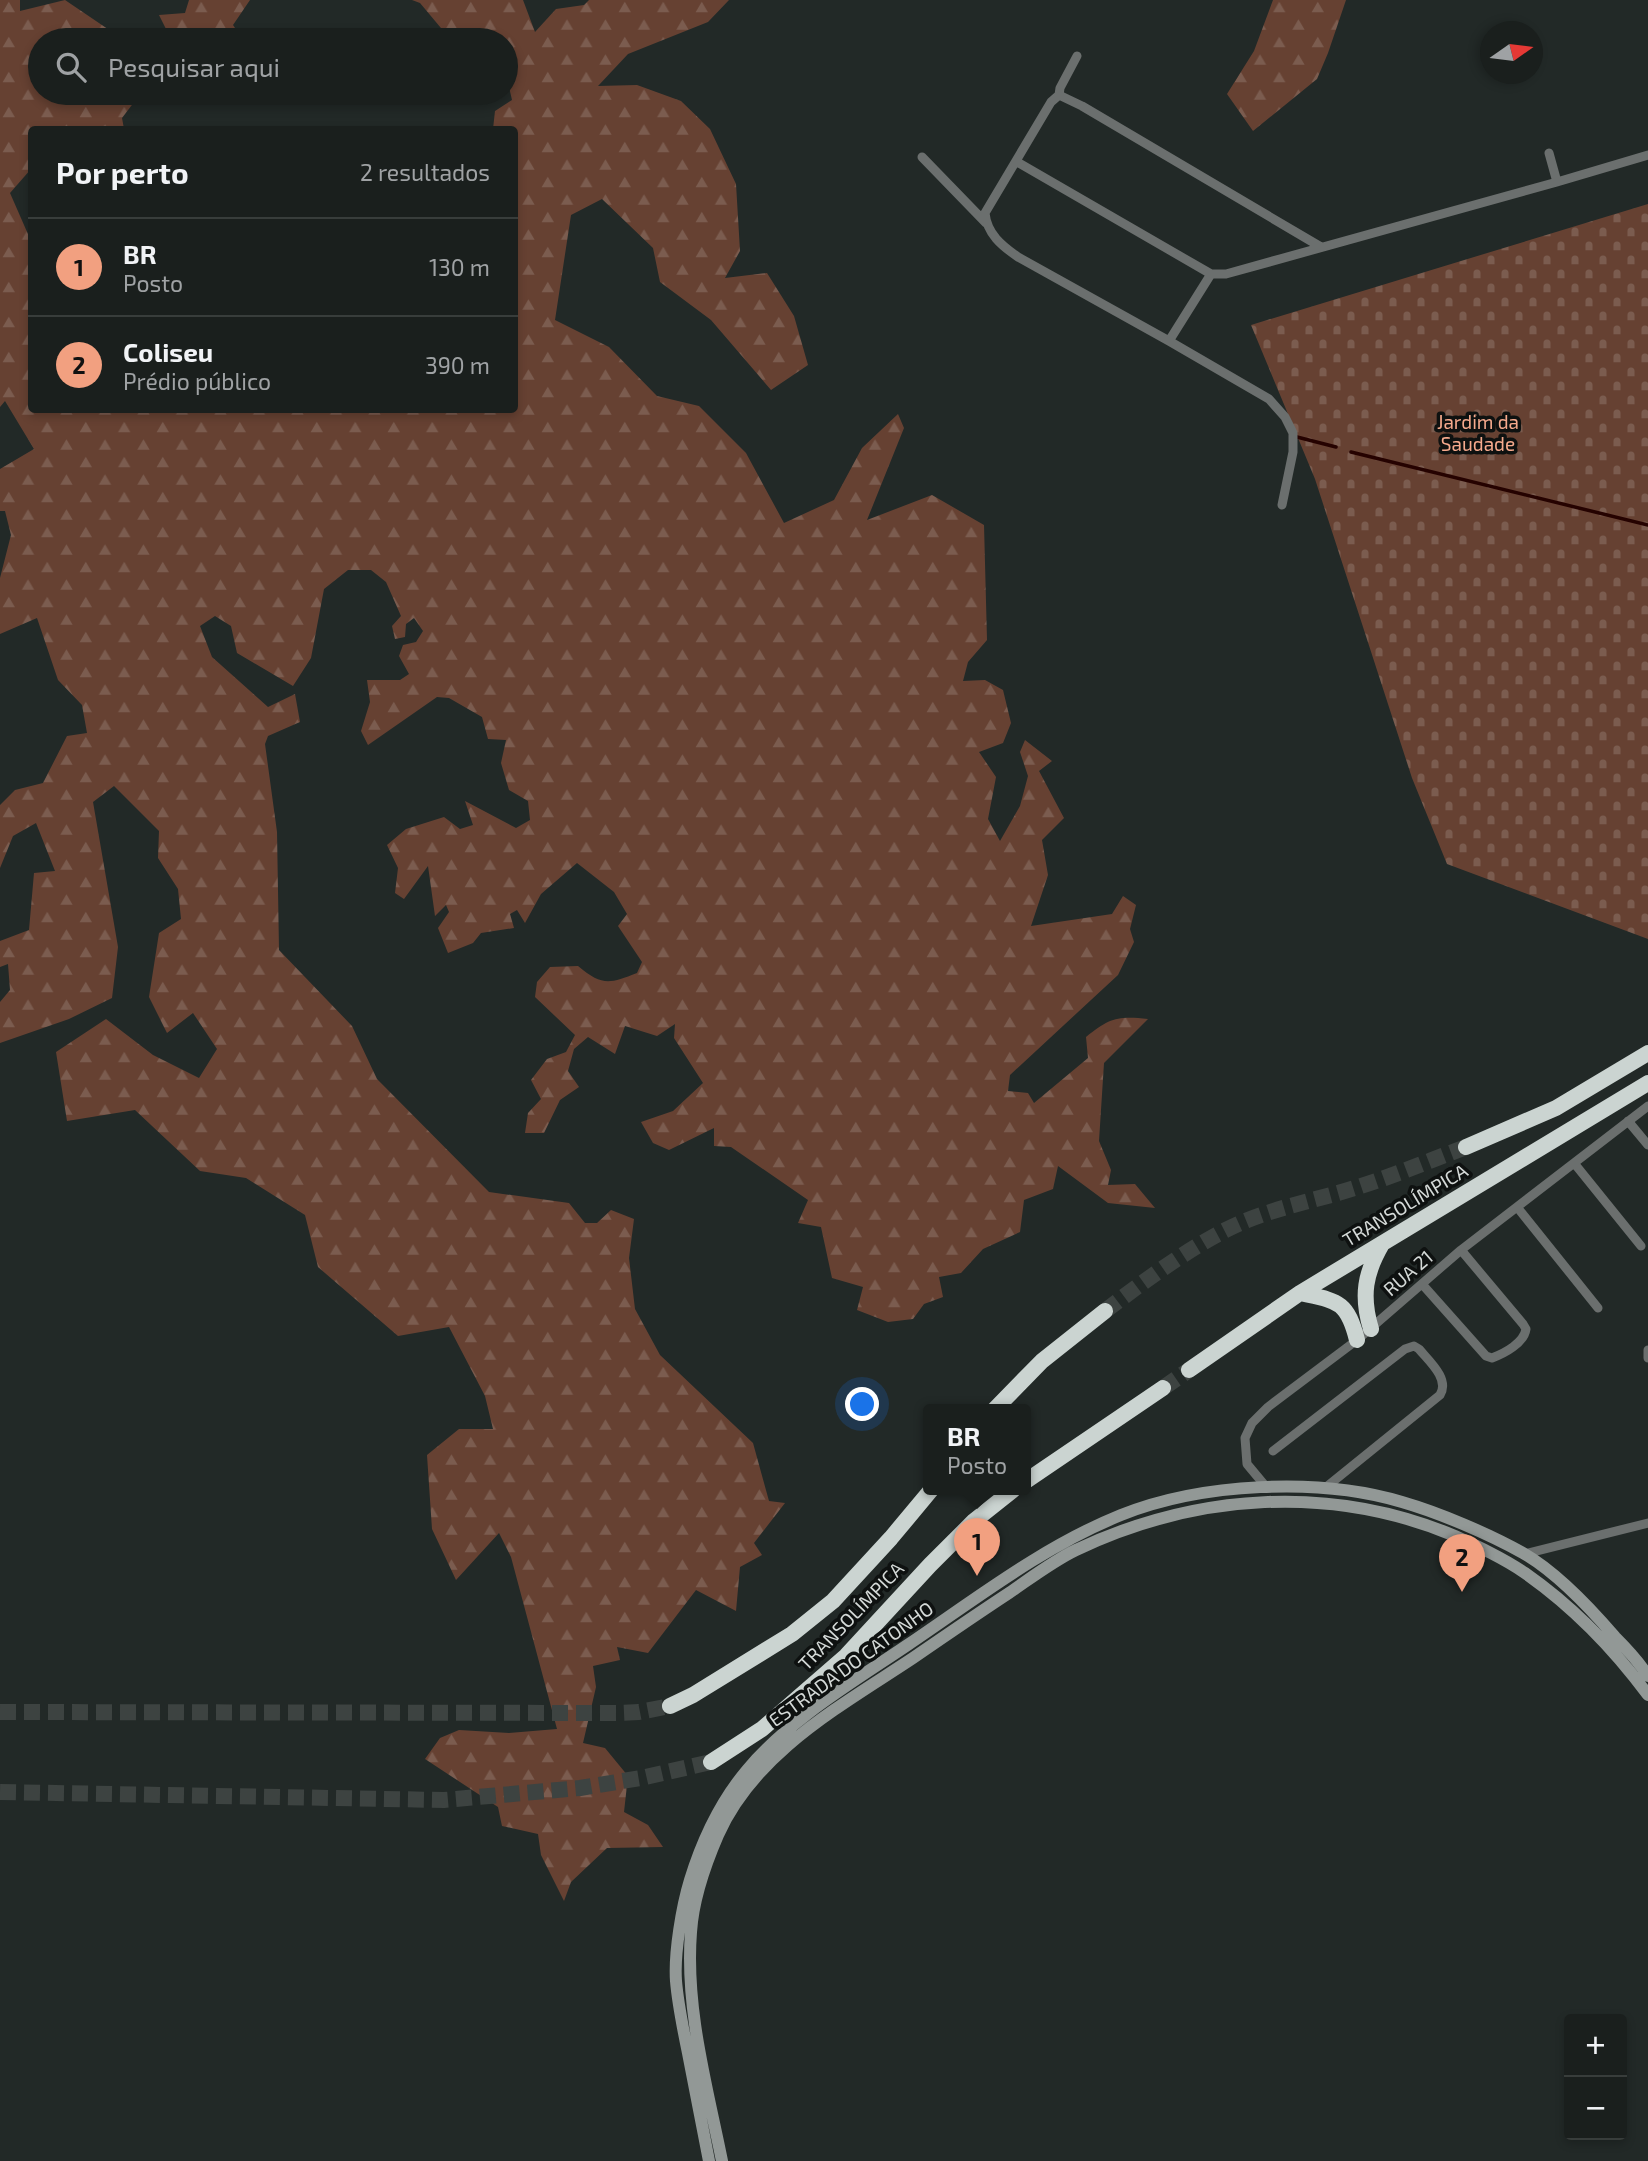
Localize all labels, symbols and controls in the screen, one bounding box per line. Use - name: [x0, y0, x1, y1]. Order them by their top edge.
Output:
- north arrow: [1480, 21, 1543, 84]
- search box: [28, 28, 518, 105]
- icon: search: [52, 48, 90, 86]
- text: Pesquisar aqui: [108, 51, 280, 82]
- text: Por perto: [56, 154, 189, 190]
- text: 2 resultados: [360, 158, 490, 186]
- text: BR: [123, 238, 156, 269]
- text: 1: [74, 253, 84, 281]
- text: 130 m: [429, 253, 490, 281]
- text: Posto: [123, 269, 183, 297]
- text: Coliseu: [123, 336, 213, 367]
- text: 2: [72, 351, 86, 379]
- text: 390 m: [425, 351, 490, 379]
- text: Prédio público: [123, 367, 271, 395]
- park label: Jardim da Saudade: [1437, 410, 1519, 455]
- street label: TRANSOLÍMPICA: [1338, 1158, 1472, 1251]
- street label: RUA 21: [1378, 1245, 1437, 1300]
- your location: [845, 1387, 879, 1421]
- popup: [923, 1404, 1031, 1495]
- text: BR: [947, 1420, 980, 1451]
- text: Posto: [947, 1451, 1007, 1479]
- pin: 1: [954, 1518, 1000, 1576]
- pin: 2: [1439, 1534, 1485, 1592]
- street label: TRANSOLÍMPICA: [793, 1557, 908, 1675]
- street label: ESTRADA DO CATONHO: [764, 1596, 937, 1731]
- map controls: [1564, 2014, 1627, 2140]
- button: +: [1564, 2014, 1627, 2077]
- button: −: [1564, 2077, 1627, 2140]

